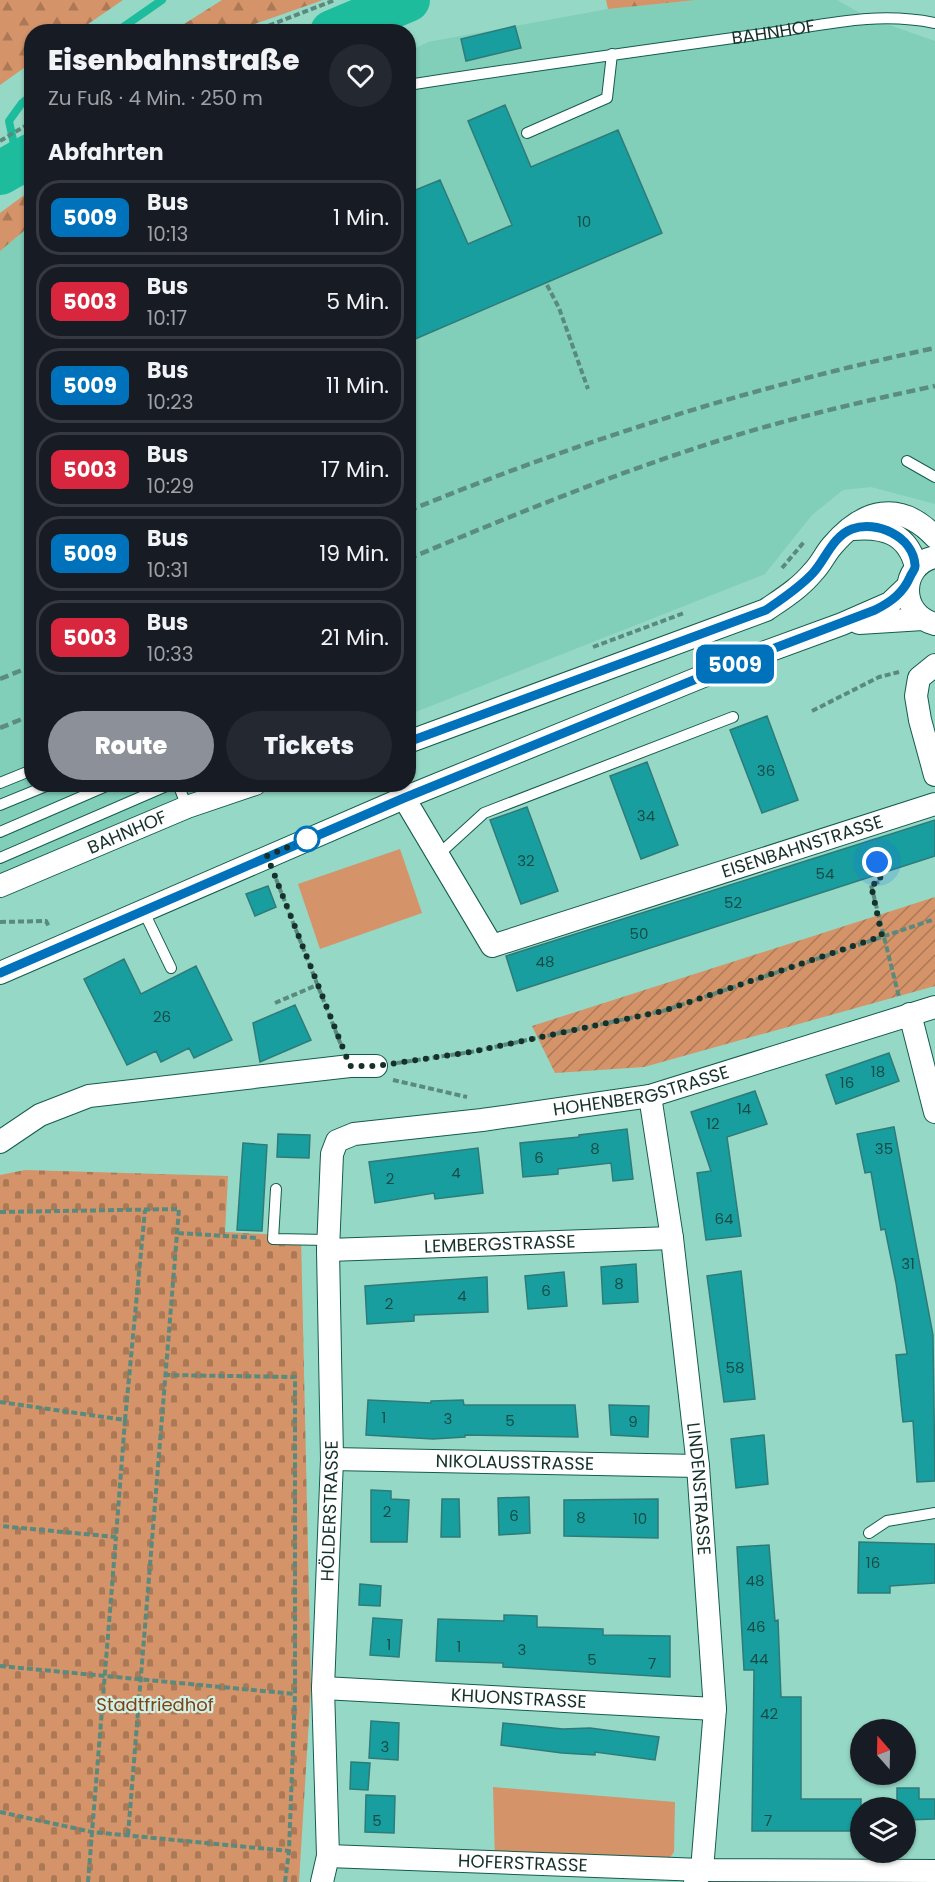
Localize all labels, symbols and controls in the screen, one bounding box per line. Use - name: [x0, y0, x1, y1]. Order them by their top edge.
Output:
- street label: BAHNHOF: [730, 13, 817, 50]
- text: Eisenbahnstraße: [48, 41, 299, 80]
- button: heart: [329, 44, 392, 107]
- text: Zu Fuß · 4 Min. · 250 m: [48, 84, 263, 112]
- text: Abfahrten: [48, 137, 164, 168]
- text: Bus: [147, 187, 189, 218]
- text: 1 Min.: [333, 202, 389, 233]
- text: 5009: [63, 203, 117, 232]
- house number: 10: [577, 211, 591, 232]
- text: 10:13: [147, 220, 188, 248]
- text: Bus: [147, 271, 188, 302]
- text: 5 Min.: [326, 286, 389, 317]
- text: 5003: [63, 287, 117, 316]
- text: 10:17: [147, 304, 187, 332]
- text: Bus: [147, 355, 189, 386]
- text: 11 Min.: [326, 370, 389, 401]
- text: 5009: [63, 371, 117, 400]
- text: 10:23: [147, 388, 193, 416]
- text: Bus: [147, 439, 188, 470]
- text: 17 Min.: [321, 454, 389, 485]
- text: 5003: [63, 455, 117, 484]
- text: 10:29: [147, 472, 194, 500]
- text: Bus: [147, 523, 189, 554]
- text: 19 Min.: [319, 538, 389, 569]
- text: 5009: [63, 539, 117, 568]
- text: 10:31: [147, 556, 188, 584]
- text: Bus: [147, 607, 188, 638]
- text: 21 Min.: [320, 622, 389, 653]
- text: 5003: [63, 623, 117, 652]
- text: 10:33: [147, 640, 194, 668]
- line badge: 5009: [693, 644, 777, 684]
- text: 5009: [708, 650, 762, 679]
- button: Route: [48, 711, 214, 780]
- button: Tickets: [226, 711, 392, 780]
- house number: 36: [757, 760, 775, 781]
- street label: BAHNHOF: [83, 804, 170, 860]
- house number: 34: [637, 805, 655, 826]
- street label: EISENBAHNSTRASSE: [718, 808, 886, 884]
- unlabelled marker: [294, 826, 320, 852]
- your location: [862, 847, 892, 877]
- house number: 32: [517, 850, 535, 871]
- house number: 54: [816, 863, 834, 884]
- house number: 52: [724, 892, 742, 913]
- house number: 50: [630, 923, 648, 944]
- house number: 48: [536, 951, 554, 972]
- house number: 26: [153, 1006, 171, 1027]
- street label: HOHENBERGSTRASSE: [551, 1059, 732, 1122]
- house number: 18: [871, 1061, 885, 1082]
- house number: 16: [840, 1072, 854, 1093]
- house number: 14: [737, 1098, 751, 1119]
- house number: 12: [706, 1113, 720, 1134]
- house number: 8: [590, 1138, 600, 1159]
- house number: 35: [875, 1138, 893, 1159]
- house number: 6: [534, 1147, 544, 1168]
- house number: 4: [451, 1162, 461, 1183]
- house number: 2: [386, 1168, 394, 1189]
- house number: 64: [715, 1208, 733, 1229]
- street label: LEMBERGSTRASSE: [424, 1228, 576, 1259]
- house number: 31: [901, 1253, 915, 1274]
- house number: 8: [614, 1273, 624, 1294]
- house number: 6: [541, 1280, 551, 1301]
- house number: 4: [457, 1285, 467, 1306]
- house number: 2: [385, 1293, 393, 1314]
- house number: 58: [726, 1357, 744, 1378]
- house number: 1: [382, 1407, 386, 1428]
- house number: 3: [444, 1408, 452, 1429]
- house number: 5: [505, 1410, 515, 1431]
- house number: 9: [628, 1411, 638, 1432]
- street label: LINDENSTRASSE: [681, 1421, 717, 1556]
- street label: HÖLDERSTRASSE: [314, 1440, 344, 1582]
- street label: NIKOLAUSSTRASSE: [435, 1448, 594, 1476]
- house number: 2: [383, 1501, 391, 1522]
- house number: 6: [509, 1505, 519, 1526]
- house number: 8: [576, 1507, 586, 1528]
- house number: 10: [633, 1508, 647, 1529]
- house number: 16: [866, 1552, 880, 1573]
- house number: 48: [746, 1570, 764, 1591]
- house number: 46: [747, 1616, 765, 1637]
- house number: 1: [387, 1634, 391, 1655]
- house number: 1: [457, 1636, 461, 1657]
- house number: 3: [518, 1639, 526, 1660]
- house number: 44: [750, 1648, 768, 1669]
- house number: 5: [587, 1649, 597, 1670]
- house number: 7: [648, 1653, 656, 1674]
- street label: KHUONSTRASSE: [450, 1682, 587, 1714]
- park label: Stadtfriedhof: [96, 1692, 214, 1717]
- house number: 42: [760, 1703, 778, 1724]
- north arrow: [850, 1719, 916, 1785]
- map controls: [850, 1719, 916, 1863]
- house number: 3: [381, 1736, 389, 1757]
- button: layers: [850, 1797, 916, 1863]
- house number: 5: [372, 1810, 382, 1831]
- house number: 7: [764, 1810, 772, 1831]
- street label: HOFERSTRASSE: [458, 1848, 588, 1878]

